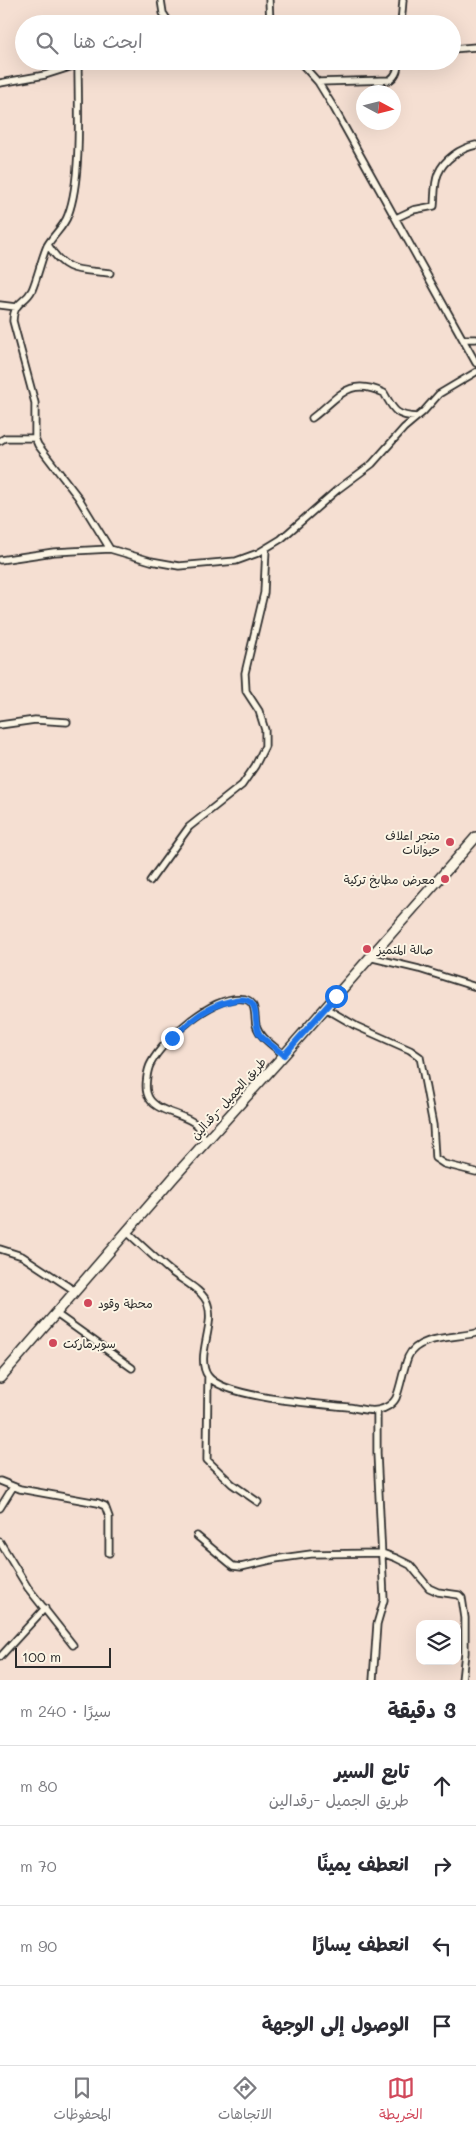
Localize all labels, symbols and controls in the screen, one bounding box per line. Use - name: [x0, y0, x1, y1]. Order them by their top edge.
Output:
- search box: [15, 15, 461, 70]
- text: ابحث هنا: [73, 28, 143, 53]
- icon: search: [33, 29, 61, 57]
- north arrow: [356, 85, 401, 130]
- place label: متجر اعلاف حيوانات: [385, 827, 440, 857]
- marker: متجر اعلاف حيوانات: [444, 836, 456, 848]
- place label: معرض مطابخ تركية: [344, 871, 435, 889]
- marker: معرض مطابخ تركية: [439, 873, 451, 885]
- place label: صالة المتميز: [376, 941, 433, 957]
- marker: صالة المتميز: [361, 943, 373, 955]
- route start: [325, 985, 348, 1008]
- route end: [161, 1027, 184, 1050]
- street label: طريق الجميل -رقدالين: [187, 1054, 270, 1143]
- place label: محطة وقود: [98, 1295, 153, 1312]
- marker: محطة وقود: [82, 1297, 94, 1309]
- place label: سوبرماركت: [63, 1335, 116, 1352]
- marker: سوبرماركت: [47, 1337, 59, 1349]
- map controls: [416, 1620, 461, 1665]
- button: layers: [416, 1620, 461, 1665]
- scale bar: [15, 1645, 111, 1668]
- text: 100 m: [22, 1647, 61, 1666]
- text: 3 دقيقة: [387, 1696, 456, 1723]
- text: سيرًا · 240 m: [20, 1700, 111, 1721]
- text: تابع السير: [334, 1758, 409, 1783]
- icon: ahead: [428, 1772, 456, 1800]
- text: 80 m: [20, 1775, 57, 1796]
- text: طريق الجميل -رقدالين: [269, 1789, 409, 1810]
- text: انعطف يمينًا: [317, 1851, 409, 1876]
- icon: right: [428, 1852, 456, 1880]
- text: 70 m: [20, 1855, 57, 1876]
- text: انعطف يسارًا: [312, 1931, 409, 1956]
- icon: left: [428, 1932, 456, 1960]
- text: 90 m: [20, 1935, 57, 1956]
- text: الوصول إلى الوجهة: [262, 2011, 409, 2036]
- icon: arrive: [428, 2012, 456, 2040]
- tab: المحفوظات: [53, 2074, 111, 2127]
- tab: الاتجاهات: [218, 2074, 272, 2127]
- tab: الخريطة: [379, 2074, 423, 2127]

